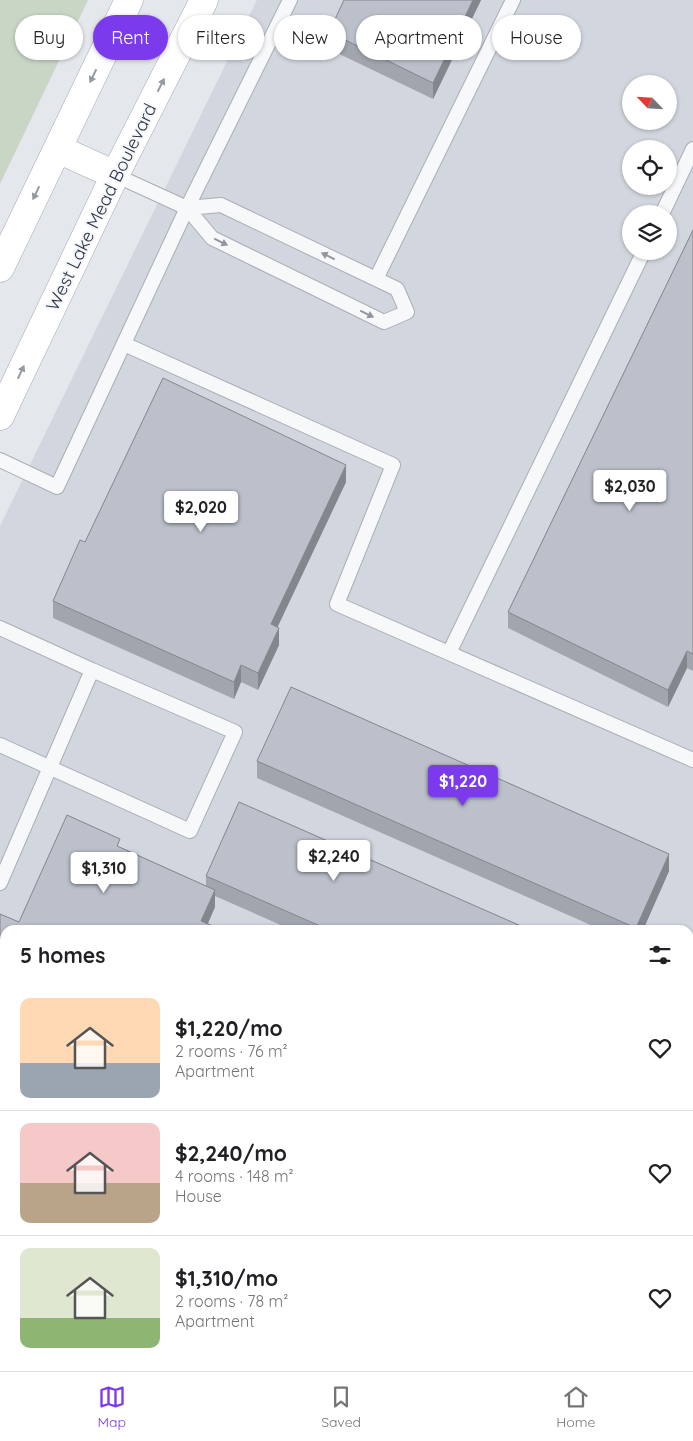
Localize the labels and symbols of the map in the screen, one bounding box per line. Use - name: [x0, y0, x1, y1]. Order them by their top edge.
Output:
- one-way arrow: [89, 68, 97, 83]
- north arrow: [622, 75, 678, 130]
- one-way arrow: [157, 78, 165, 92]
- street label: West Lake Mead Boulevard: [41, 99, 161, 315]
- one-way arrow: [32, 185, 41, 200]
- one-way arrow: [214, 238, 228, 246]
- one-way arrow: [321, 251, 335, 259]
- one-way arrow: [360, 310, 374, 318]
- one-way arrow: [17, 365, 25, 379]
- pin: $2,030: [589, 470, 671, 512]
- pin: $2,020: [160, 490, 242, 533]
- pin: $1,220: [422, 764, 504, 807]
- pin: $2,240: [293, 840, 375, 882]
- pin: $1,310: [63, 852, 145, 894]

